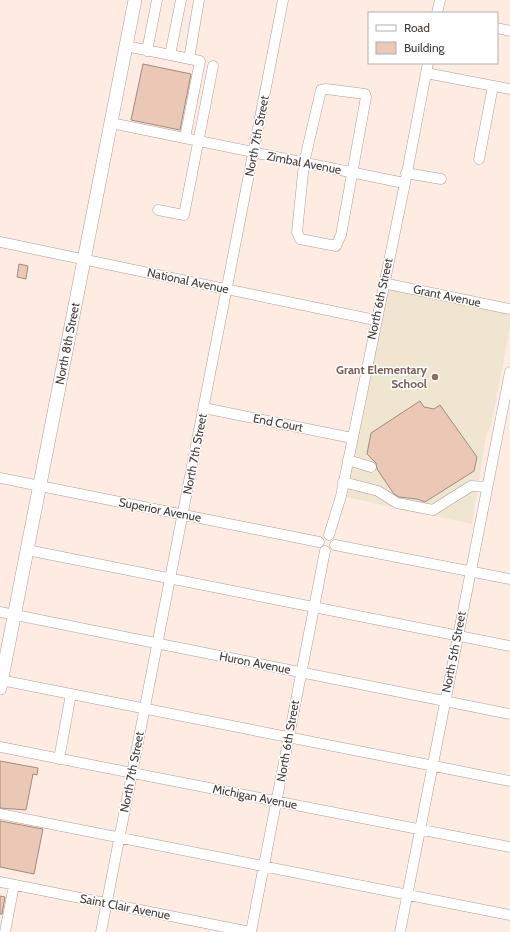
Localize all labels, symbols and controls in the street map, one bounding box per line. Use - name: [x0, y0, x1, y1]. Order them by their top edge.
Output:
- legend: [368, 12, 498, 64]
- text: Road: [404, 20, 430, 35]
- text: Building: [404, 40, 446, 55]
- street label: North 7th Street: [241, 94, 272, 178]
- street label: Zimbal Avenue: [266, 148, 343, 177]
- street label: North 6th Street: [364, 257, 395, 341]
- street label: National Avenue: [146, 265, 230, 296]
- street label: Grant Avenue: [412, 281, 482, 310]
- street label: North 8th Street: [52, 301, 82, 386]
- place label: Grant Elementary School: [336, 362, 428, 391]
- marker: Grant Elementary School: [430, 372, 440, 382]
- street label: End Court: [252, 410, 304, 435]
- street label: North 7th Street: [179, 412, 210, 496]
- street label: Superior Avenue: [118, 494, 203, 525]
- street label: North 5th Street: [438, 610, 469, 694]
- street label: Huron Avenue: [218, 648, 292, 677]
- street label: North 6th Street: [273, 699, 302, 783]
- street label: North 7th Street: [116, 730, 147, 814]
- street label: Michigan Avenue: [212, 781, 299, 812]
- street label: Saint Clair Avenue: [79, 890, 172, 923]

